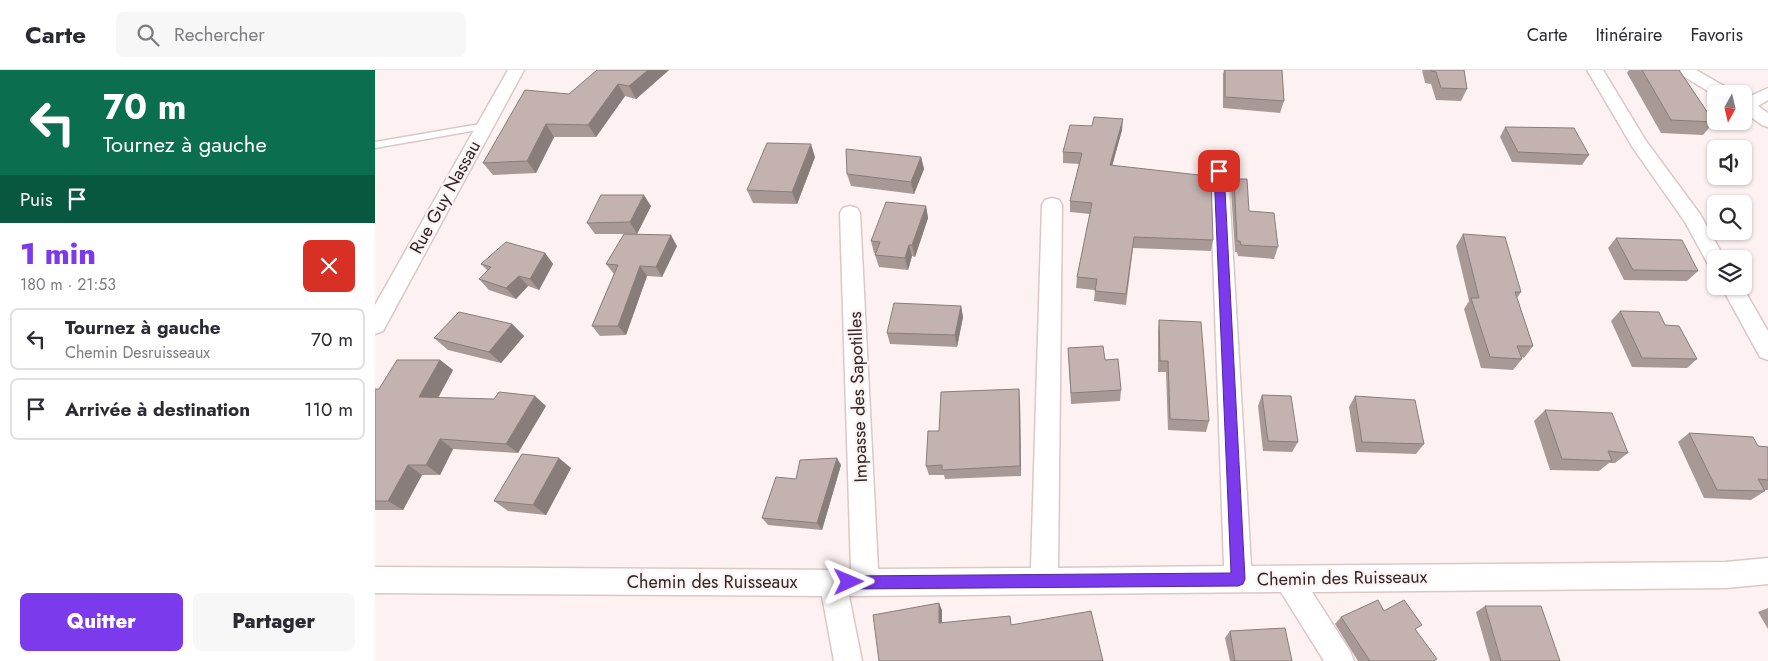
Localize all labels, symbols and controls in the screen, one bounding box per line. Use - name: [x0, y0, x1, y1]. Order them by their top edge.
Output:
- search box: [116, 12, 466, 57]
- text: Carte: [25, 17, 86, 52]
- icon: search: [134, 21, 162, 49]
- text: Rechercher: [174, 21, 265, 48]
- text: Carte: [1527, 22, 1568, 48]
- text: Itinéraire: [1596, 22, 1662, 48]
- text: Favoris: [1690, 22, 1743, 48]
- text: 70 m: [103, 82, 186, 132]
- north arrow: [1707, 85, 1753, 130]
- map controls: [1707, 85, 1752, 295]
- icon: left: [20, 90, 85, 155]
- text: Tournez à gauche: [103, 128, 267, 160]
- street label: Rue Guy Nassau: [403, 136, 487, 258]
- button: sound: [1707, 140, 1752, 185]
- pin: [1198, 150, 1240, 192]
- icon: arrive: [1205, 157, 1233, 185]
- icon: arrive: [63, 185, 91, 213]
- text: Puis: [20, 186, 53, 213]
- button: search: [1707, 195, 1752, 240]
- text: 1 min: [20, 232, 96, 275]
- button: close: [303, 240, 355, 292]
- button: layers: [1707, 250, 1752, 295]
- text: 180 m · 21:53: [20, 273, 116, 296]
- street label: Impasse des Sapotilles: [842, 311, 874, 483]
- text: Tournez à gauche: [65, 314, 221, 341]
- icon: left: [22, 325, 50, 353]
- text: 70 m: [311, 326, 353, 353]
- text: Chemin Desruisseaux: [65, 341, 210, 364]
- icon: arrive: [22, 395, 50, 423]
- text: Arrivée à destination: [65, 396, 250, 423]
- text: 110 m: [304, 396, 353, 423]
- position arrow: [822, 555, 874, 607]
- street label: Chemin des Ruisseaux: [1257, 564, 1428, 592]
- street label: Chemin des Ruisseaux: [627, 569, 798, 595]
- button: Quitter: [20, 593, 183, 651]
- button: Partager: [193, 593, 355, 651]

